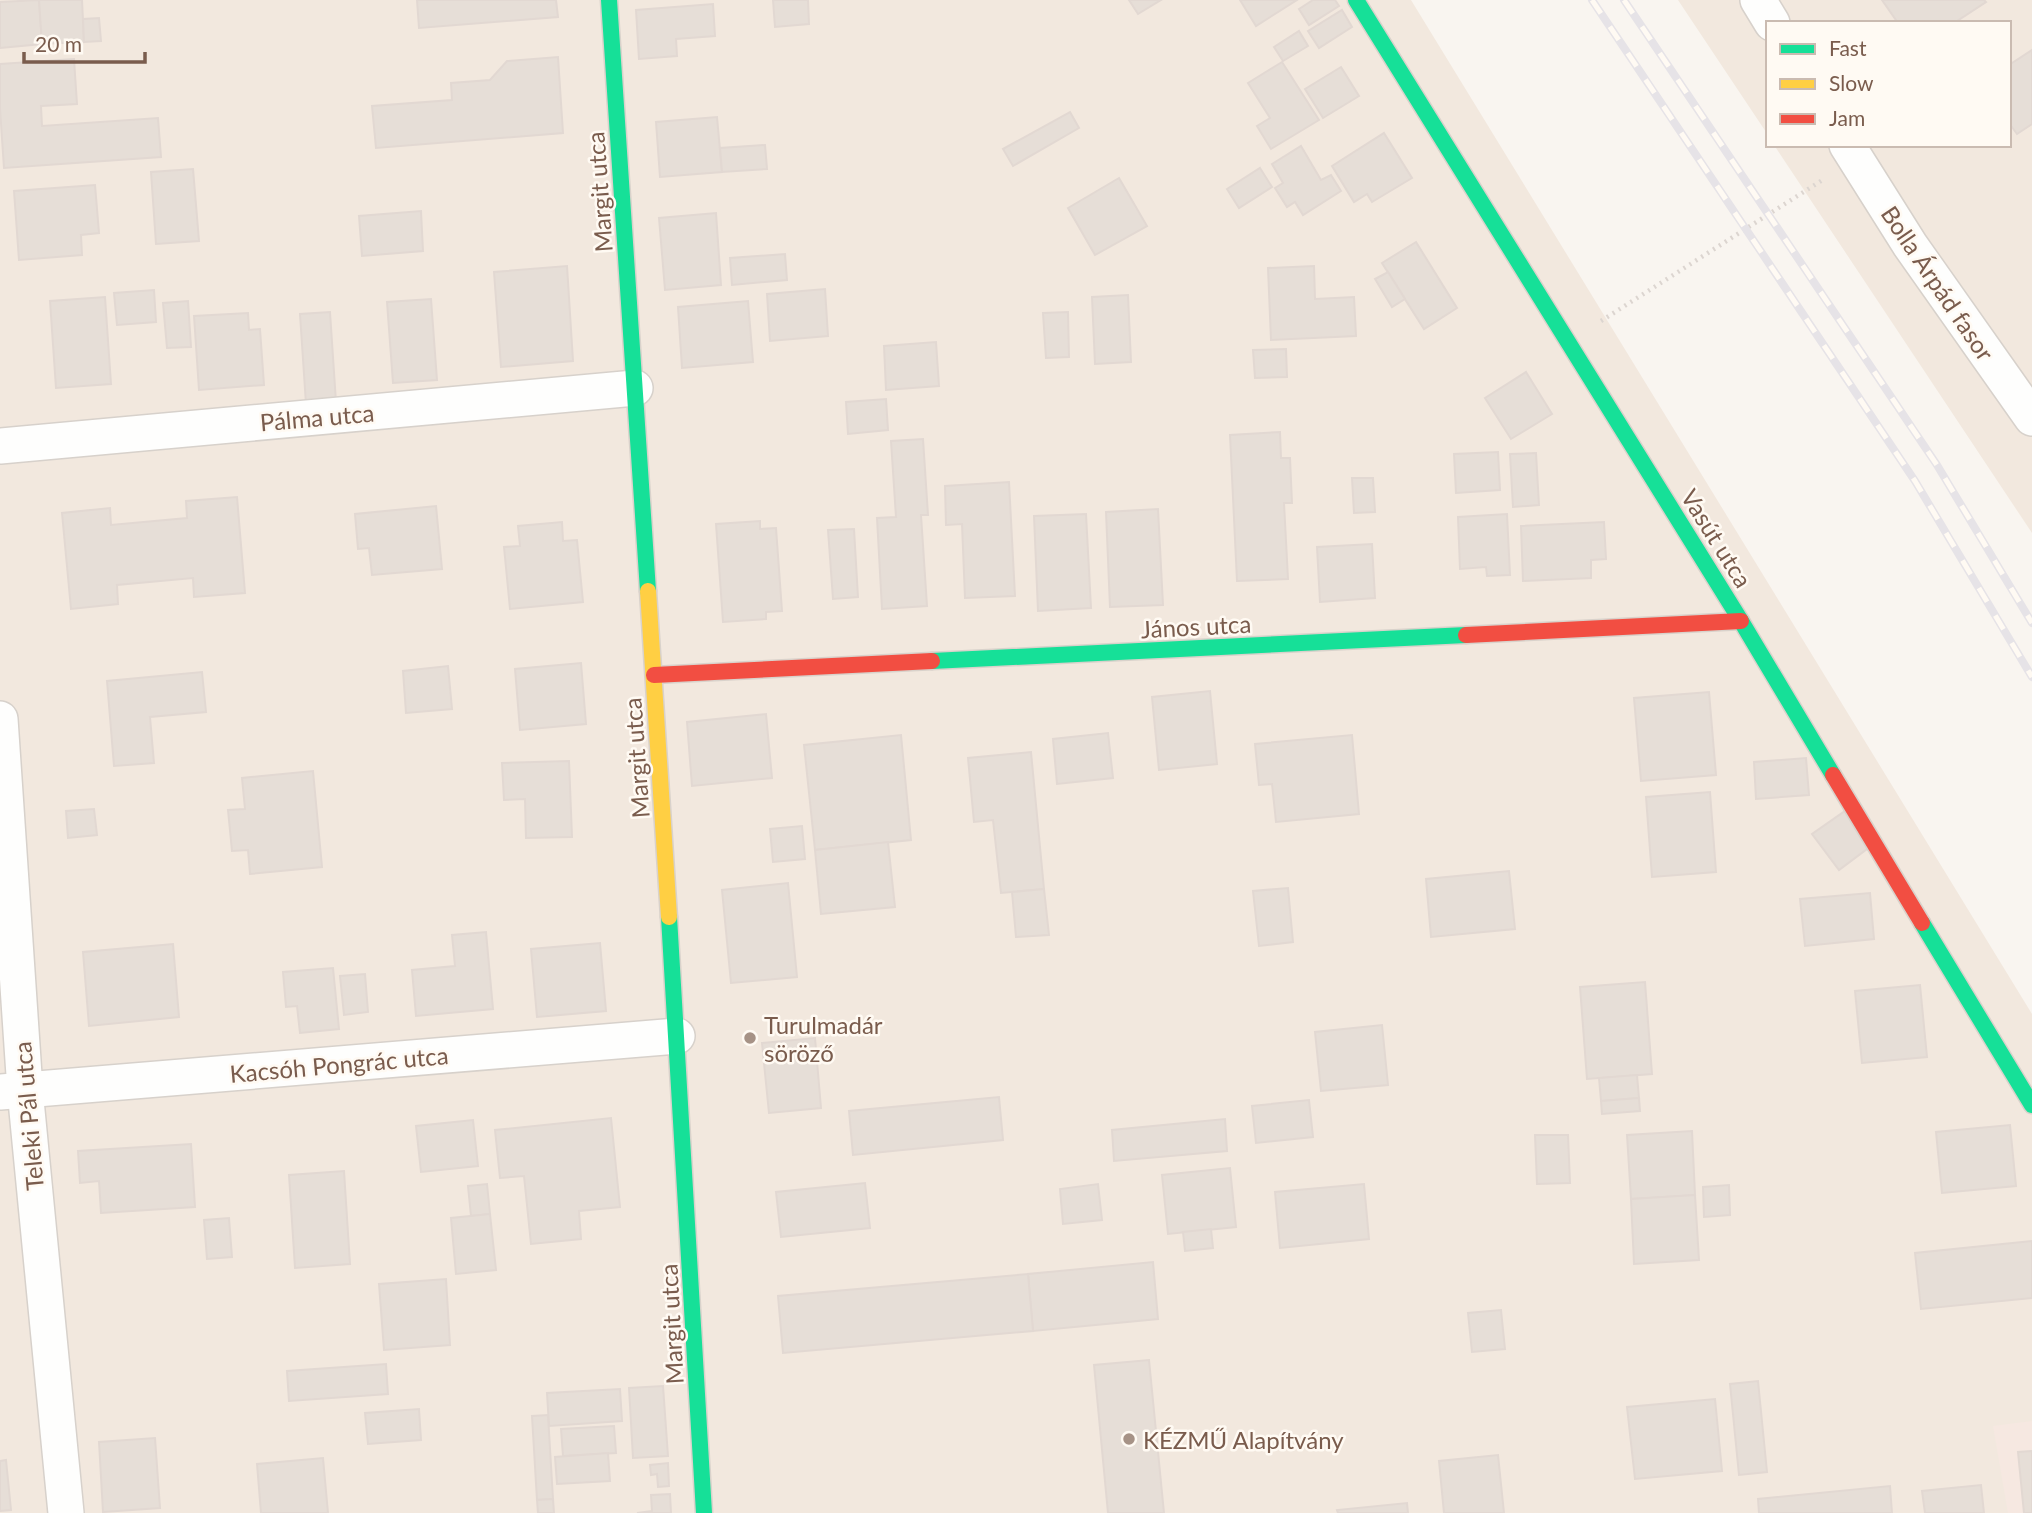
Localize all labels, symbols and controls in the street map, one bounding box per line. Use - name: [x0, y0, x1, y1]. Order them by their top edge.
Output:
- scale bar: [24, 21, 145, 65]
- legend: [1766, 21, 2011, 147]
- text: 20 m: [35, 31, 82, 56]
- text: Fast: [1829, 35, 1867, 60]
- text: Slow: [1829, 70, 1874, 95]
- text: Jam: [1829, 105, 1865, 130]
- street label: Margit utca: [580, 131, 618, 253]
- street label: Bolla Árpád fasor: [1876, 200, 2001, 366]
- street label: Pálma utca: [259, 398, 375, 436]
- street label: Vasút utca: [1675, 484, 1759, 592]
- street label: János utca: [1140, 609, 1252, 643]
- street label: Margit utca: [617, 697, 655, 819]
- place label: Turulmadár söröző: [764, 1010, 883, 1067]
- marker: Turulmadár söröző: [742, 1030, 758, 1046]
- street label: Teleki Pál utca: [7, 1040, 49, 1192]
- street label: Kacsóh Pongrác utca: [228, 1040, 450, 1088]
- street label: Margit utca: [653, 1263, 689, 1385]
- place label: KÉZMŰ Alapítvány: [1143, 1425, 1344, 1454]
- marker: KÉZMŰ Alapítvány: [1121, 1431, 1137, 1447]

